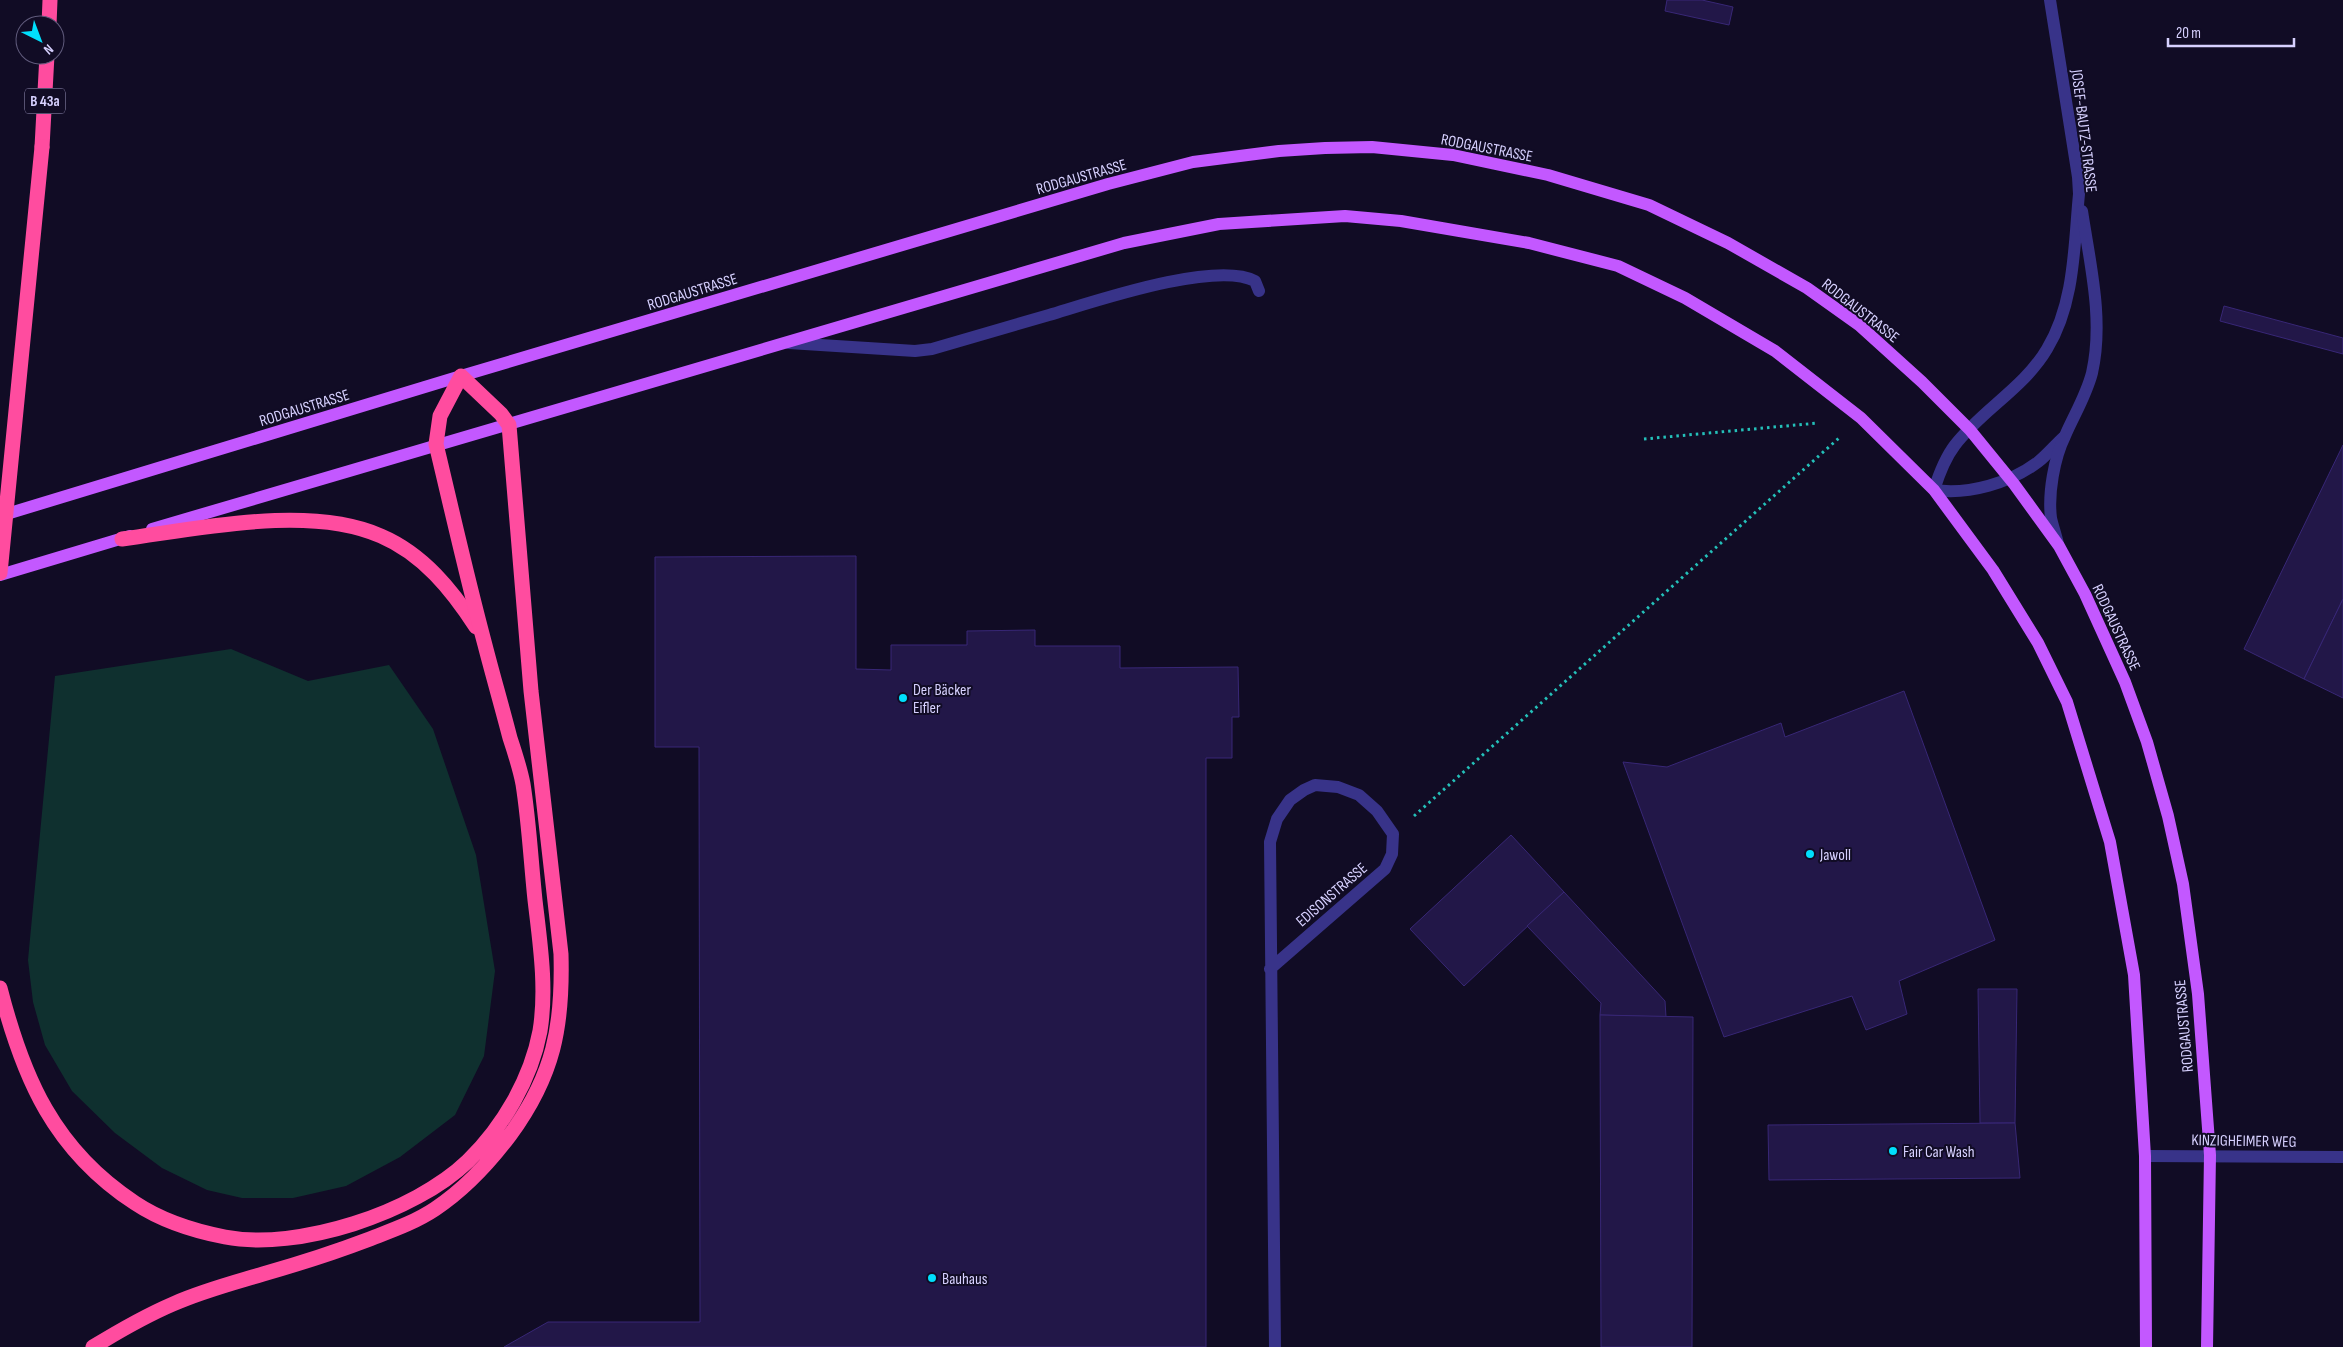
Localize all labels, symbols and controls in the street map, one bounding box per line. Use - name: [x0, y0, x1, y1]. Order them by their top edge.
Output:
- north arrow: [15, 15, 65, 65]
- scale bar: [2168, 15, 2294, 47]
- text: 20 m: [2176, 24, 2201, 43]
- text: N: [40, 40, 57, 58]
- street label: JOSEF-BAUTZ-STRASSE: [2066, 68, 2100, 194]
- road number: B 43a: [25, 88, 65, 114]
- street label: RODGAUSTRASSE: [1439, 130, 1534, 167]
- street label: RODGAUSTRASSE: [1034, 155, 1129, 199]
- street label: RODGAUSTRASSE: [645, 270, 740, 315]
- street label: RODGAUSTRASSE: [1818, 275, 1903, 347]
- street label: RODGAUSTRASSE: [257, 386, 352, 431]
- street label: RODGAUSTRASSE: [2087, 581, 2144, 674]
- place label: Der Bäcker Eifler: [913, 681, 971, 718]
- marker: Der Bäcker Eifler: [897, 692, 909, 704]
- place label: Jawoll: [1819, 846, 1851, 865]
- marker: Jawoll: [1804, 848, 1816, 860]
- street label: EDISONSTRASSE: [1293, 859, 1371, 931]
- street label: RODGAUSTRASSE: [2171, 979, 2198, 1073]
- street label: KINZIGHEIMER WEG: [2191, 1131, 2297, 1152]
- place label: Fair Car Wash: [1903, 1143, 1975, 1162]
- marker: Fair Car Wash: [1887, 1145, 1899, 1157]
- place label: Bauhaus: [942, 1270, 988, 1289]
- marker: Bauhaus: [926, 1272, 938, 1284]

